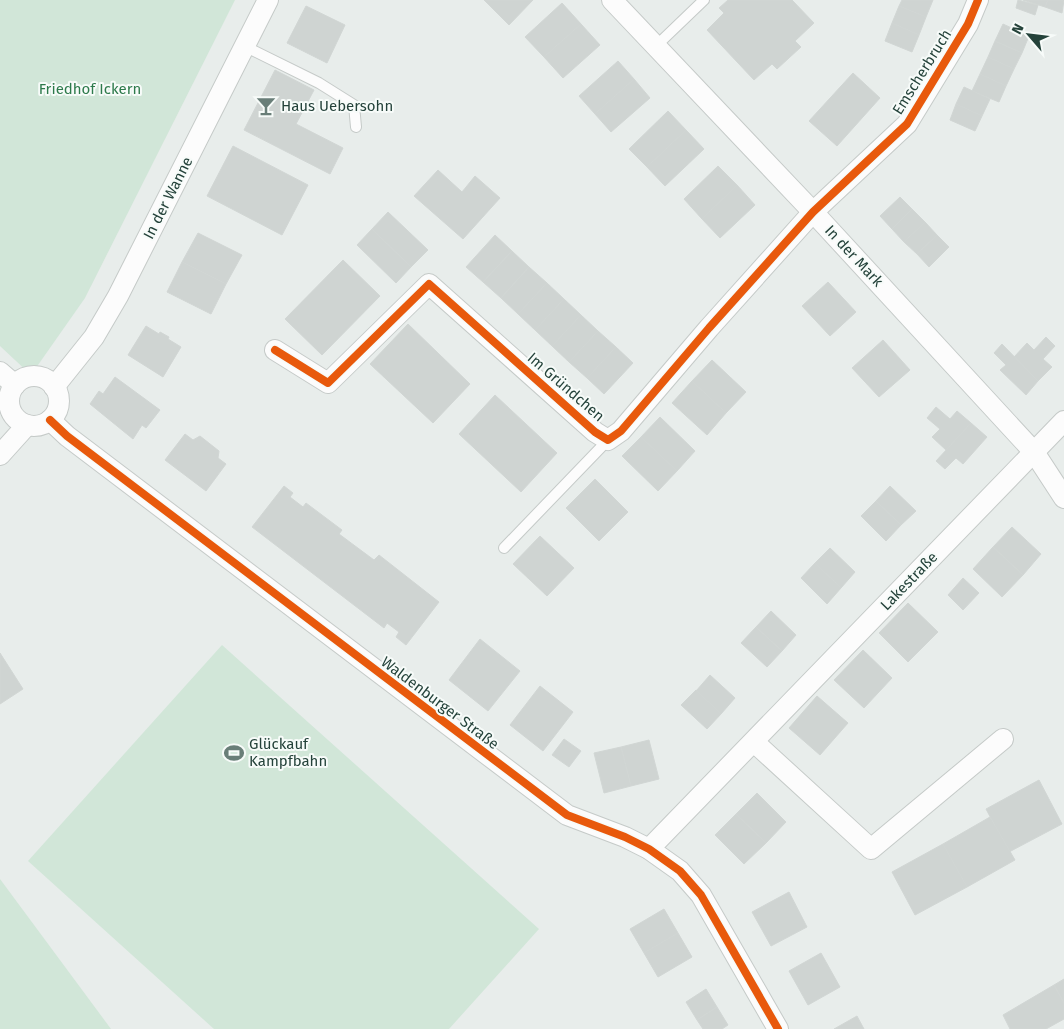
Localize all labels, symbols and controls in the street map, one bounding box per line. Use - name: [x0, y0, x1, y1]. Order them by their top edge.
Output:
- north arrow: [1004, 10, 1054, 60]
- text: N: [1008, 21, 1028, 37]
- street label: Emscherbruch: [889, 26, 955, 118]
- park label: Friedhof Ickern: [39, 80, 141, 98]
- bar icon: Haus Uebersohn: [255, 95, 277, 117]
- place label: Haus Uebersohn: [281, 97, 393, 115]
- street label: In der Wanne: [140, 154, 196, 242]
- street label: In der Mark: [821, 222, 887, 291]
- street label: Im Gründchen: [524, 349, 608, 425]
- street label: Lakestraße: [877, 548, 941, 614]
- street label: Waldenburger Straße: [377, 653, 503, 753]
- place label: Glückauf Kampfbahn: [249, 735, 327, 770]
- sports icon: Glückauf Kampfbahn: [223, 742, 245, 764]

